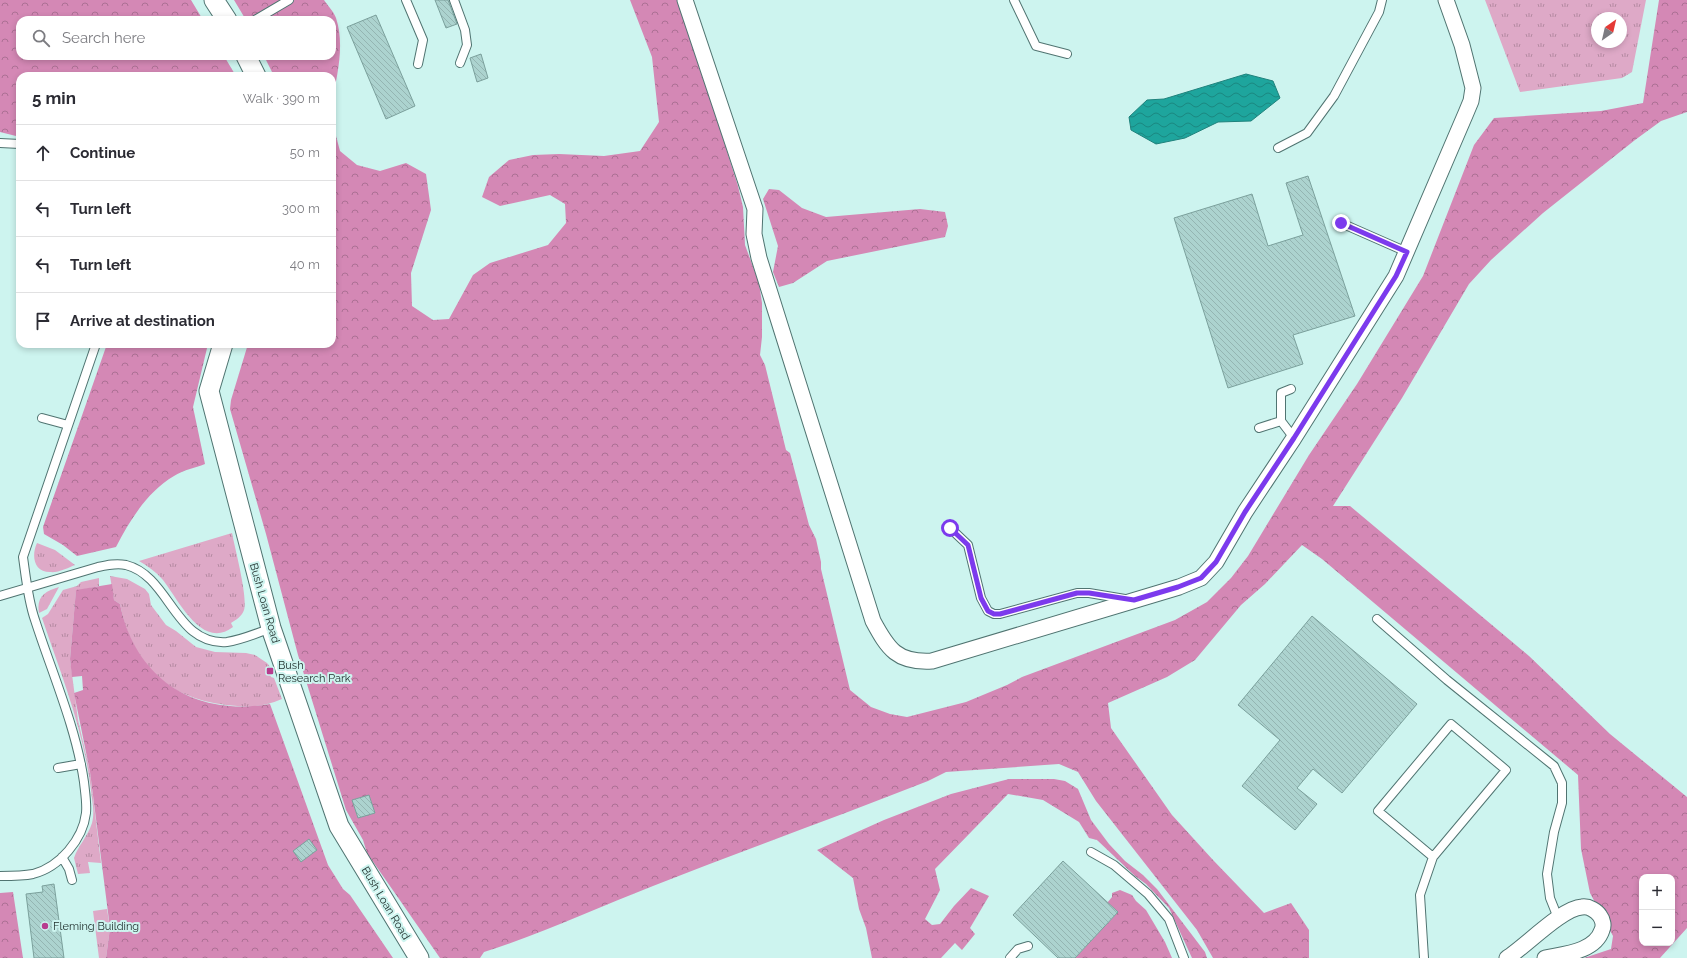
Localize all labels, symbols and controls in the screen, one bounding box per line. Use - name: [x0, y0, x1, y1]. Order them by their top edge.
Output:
- north arrow: [1591, 12, 1627, 48]
- search box: [16, 16, 336, 60]
- icon: search: [30, 27, 52, 49]
- text: Search here: [62, 29, 145, 47]
- text: 5 min: [32, 88, 76, 108]
- text: Walk · 390 m: [243, 91, 320, 106]
- icon: ahead: [32, 142, 54, 164]
- text: Continue: [70, 144, 135, 162]
- text: 50 m: [290, 145, 320, 160]
- icon: left: [32, 198, 54, 220]
- text: Turn left: [70, 200, 131, 218]
- text: 300 m: [282, 201, 320, 216]
- route end: [1332, 214, 1350, 232]
- icon: left: [32, 254, 54, 276]
- text: Turn left: [70, 256, 131, 274]
- text: 40 m: [290, 257, 320, 272]
- icon: arrive: [32, 310, 54, 332]
- text: Arrive at destination: [70, 312, 215, 330]
- route start: [941, 519, 959, 537]
- street label: Bush Loan Road: [247, 562, 282, 645]
- place label: Bush Research Park: [278, 659, 351, 685]
- marker: Bush Research Park: [265, 666, 275, 676]
- street label: Bush Loan Road: [359, 864, 413, 942]
- map controls: [1639, 874, 1675, 946]
- button: +: [1639, 874, 1675, 910]
- button: −: [1639, 910, 1675, 946]
- place label: Fleming Building: [53, 920, 139, 933]
- marker: Fleming Building: [40, 921, 50, 931]

